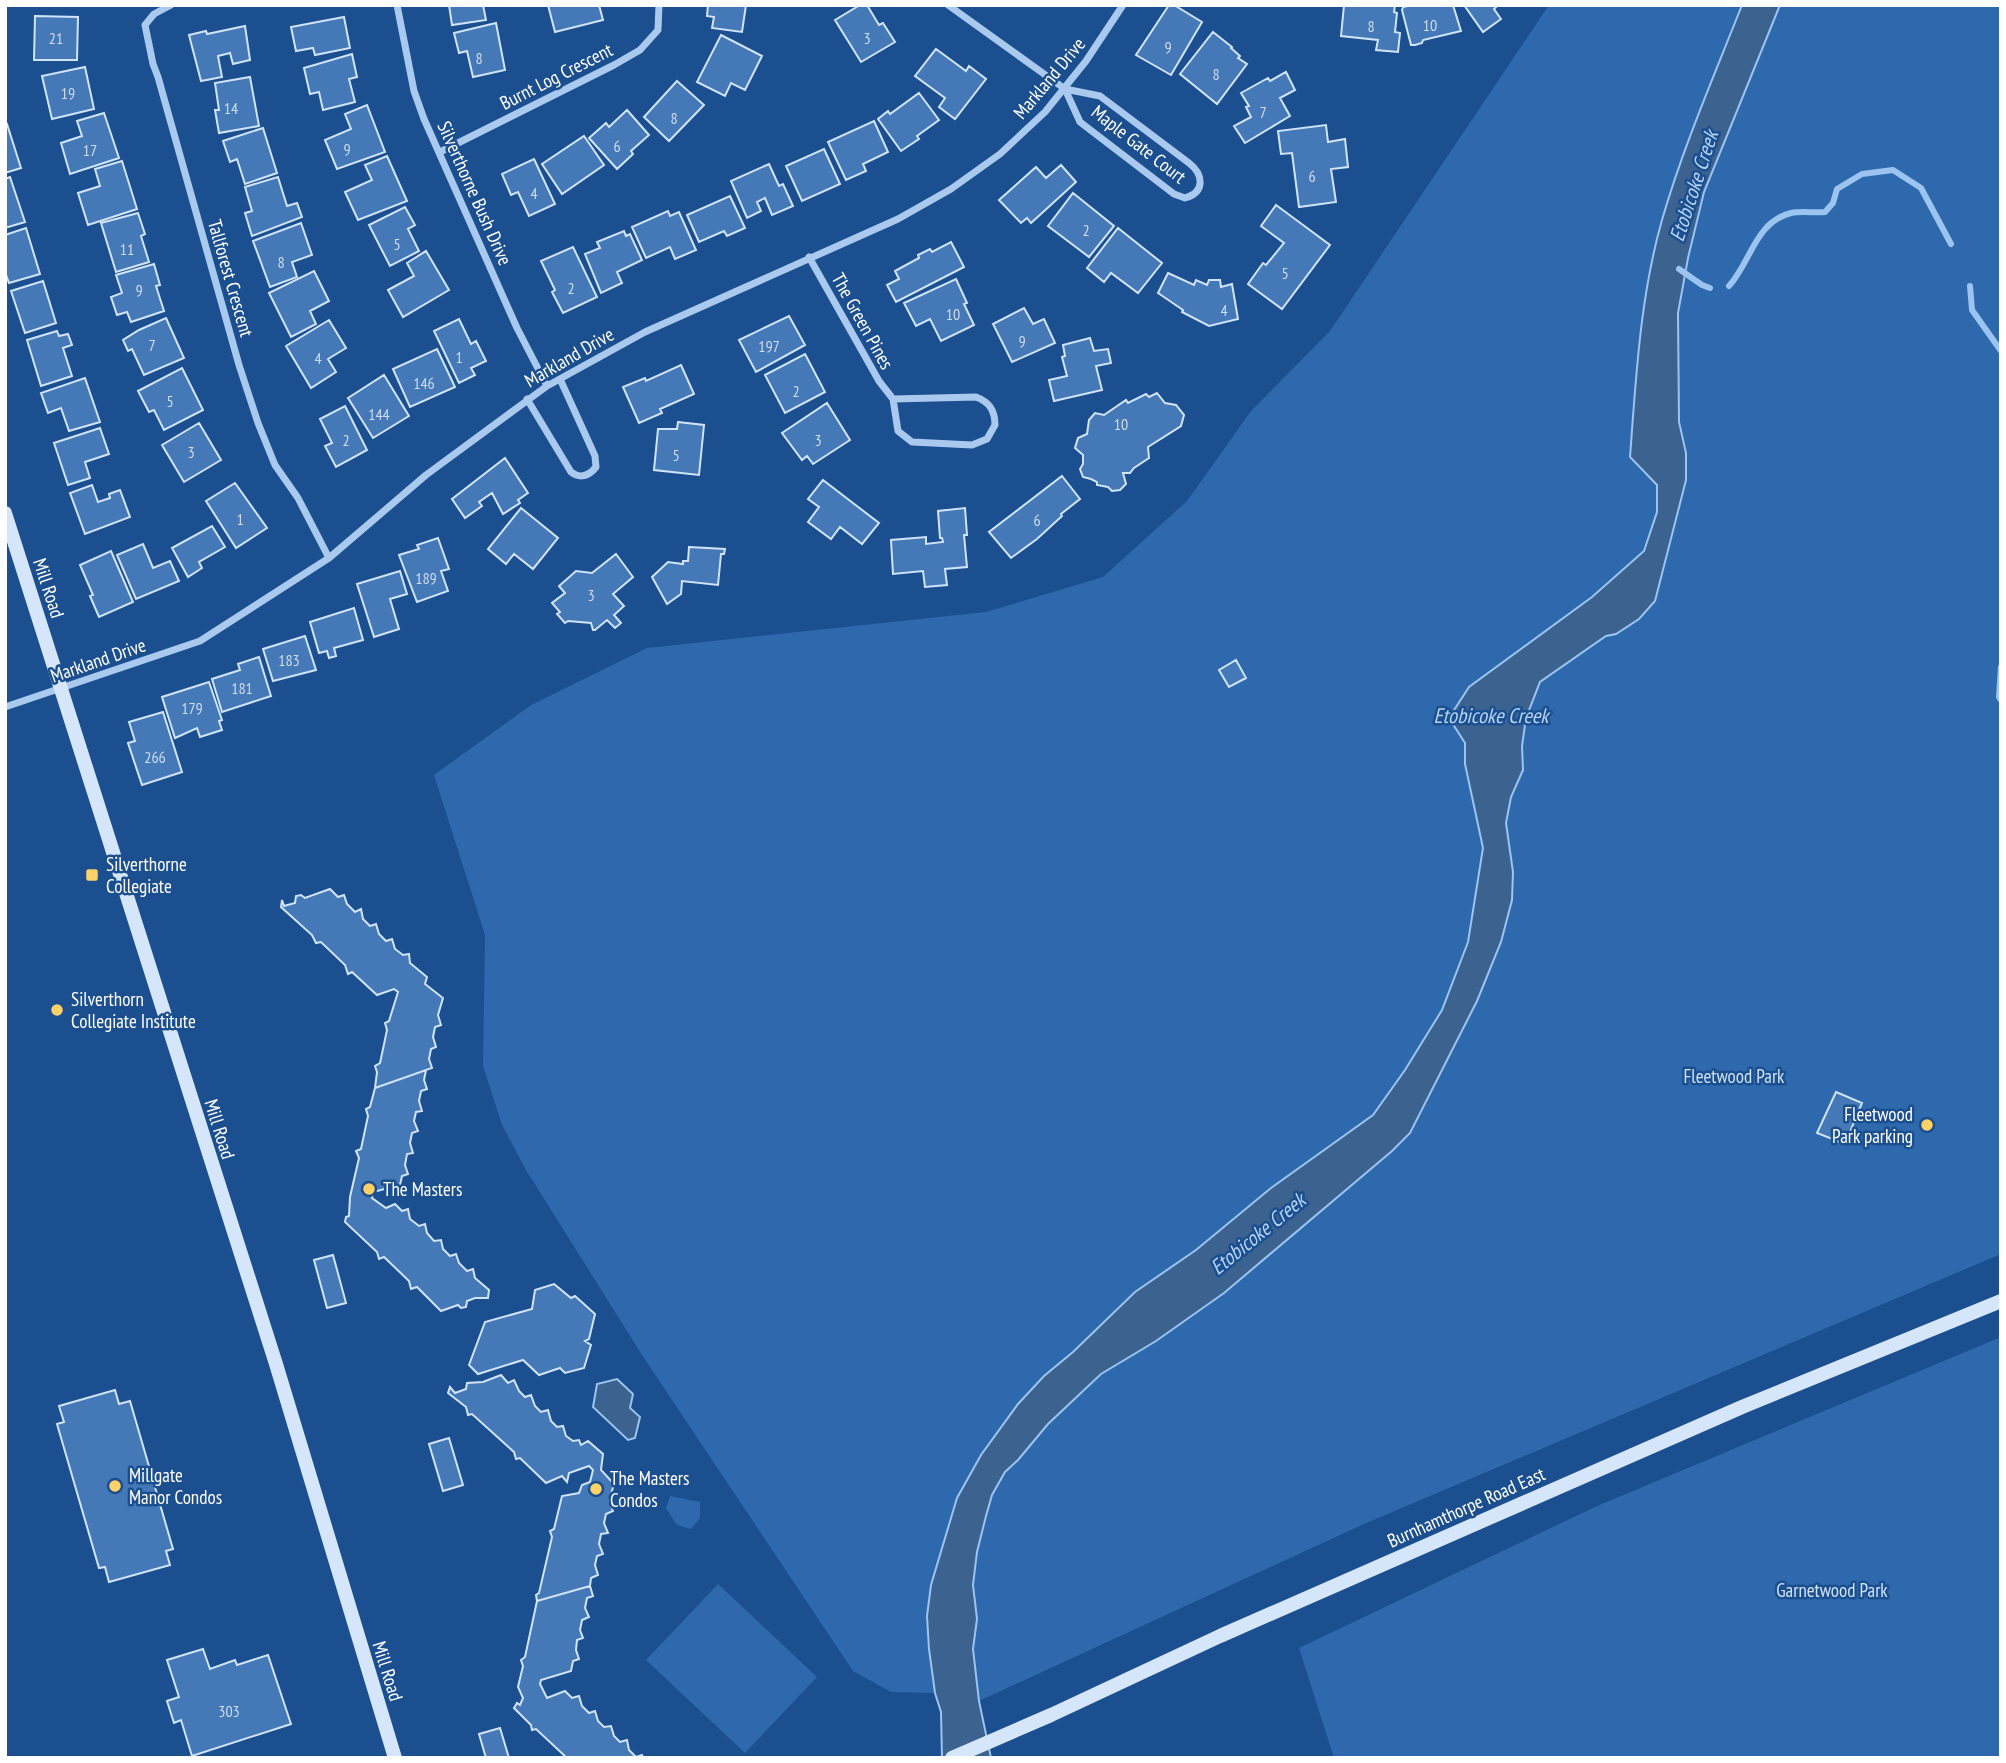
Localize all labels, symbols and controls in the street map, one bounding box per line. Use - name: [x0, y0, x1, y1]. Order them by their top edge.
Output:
- house number: 10: [1423, 15, 1437, 35]
- house number: 8: [1367, 16, 1375, 36]
- house number: 21: [49, 28, 63, 48]
- house number: 3: [863, 28, 871, 48]
- street label: Markland Drive: [1008, 32, 1090, 124]
- street label: Burnt Log Crescent: [496, 37, 617, 115]
- house number: 9: [1164, 37, 1172, 57]
- house number: 8: [475, 48, 483, 68]
- house number: 8: [1212, 64, 1220, 84]
- house number: 19: [61, 83, 75, 103]
- house number: 14: [224, 98, 238, 118]
- street label: Maple Gate Court: [1087, 100, 1192, 189]
- house number: 7: [1259, 102, 1267, 122]
- house number: 8: [670, 108, 678, 128]
- street label: Silverthorne Bush Drive: [432, 117, 518, 269]
- water label: Etobicoke Creek: [1663, 124, 1725, 245]
- house number: 6: [613, 136, 621, 156]
- house number: 9: [343, 139, 351, 159]
- house number: 17: [83, 140, 97, 160]
- house number: 6: [1308, 166, 1316, 186]
- house number: 4: [530, 183, 538, 203]
- street label: Tallforest Crescent: [203, 217, 259, 340]
- house number: 2: [1082, 220, 1090, 240]
- house number: 5: [393, 234, 401, 254]
- house number: 11: [120, 239, 134, 259]
- house number: 8: [277, 252, 285, 272]
- house number: 5: [1281, 263, 1289, 283]
- street label: The Green Pines: [827, 269, 899, 373]
- house number: 2: [567, 278, 575, 298]
- house number: 9: [135, 280, 143, 300]
- house number: 4: [1220, 300, 1228, 320]
- house number: 10: [946, 304, 960, 324]
- street label: Markland Drive: [520, 322, 618, 392]
- house number: 9: [1018, 331, 1026, 351]
- house number: 7: [148, 335, 156, 355]
- house number: 197: [758, 336, 780, 356]
- house number: 1: [455, 347, 463, 367]
- house number: 4: [314, 348, 322, 368]
- house number: 146: [413, 373, 435, 393]
- house number: 2: [792, 381, 800, 401]
- house number: 5: [166, 391, 174, 411]
- house number: 144: [368, 404, 390, 424]
- house number: 10: [1114, 414, 1128, 434]
- house number: 2: [342, 430, 350, 450]
- house number: 3: [814, 430, 822, 450]
- house number: 3: [187, 442, 195, 462]
- house number: 5: [672, 445, 680, 465]
- house number: 1: [236, 509, 244, 529]
- house number: 6: [1033, 510, 1041, 530]
- street label: Mill Road: [28, 555, 70, 621]
- house number: 189: [415, 568, 437, 588]
- house number: 3: [587, 585, 595, 605]
- street label: Markland Drive: [47, 632, 149, 688]
- house number: 183: [278, 650, 300, 670]
- house number: 181: [231, 678, 253, 698]
- house number: 179: [181, 698, 203, 718]
- water label: Etobicoke Creek: [1433, 702, 1551, 729]
- house number: 266: [144, 747, 166, 767]
- place label: Silverthorne Collegiate: [106, 852, 187, 898]
- marker: Silverthorne Collegiate: [84, 867, 100, 883]
- place label: Silverthorn Collegiate Institute: [71, 987, 196, 1033]
- marker: Silverthorn Collegiate Institute: [49, 1002, 65, 1018]
- park label: Fleetwood Park: [1684, 1064, 1785, 1088]
- street label: Mill Road: [200, 1096, 240, 1162]
- place label: Fleetwood Park parking: [1832, 1102, 1913, 1148]
- marker: Fleetwood Park parking: [1919, 1117, 1935, 1133]
- place label: The Masters: [383, 1177, 462, 1201]
- marker: The Masters: [361, 1181, 377, 1197]
- water label: Etobicoke Creek: [1204, 1185, 1313, 1280]
- street label: Burnhamthorpe Road East: [1383, 1461, 1549, 1553]
- place label: Millgate Manor Condos: [129, 1463, 222, 1509]
- place label: The Masters Condos: [610, 1466, 689, 1512]
- marker: Millgate Manor Condos: [107, 1478, 123, 1494]
- marker: The Masters Condos: [588, 1481, 604, 1497]
- park label: Garnetwood Park: [1776, 1578, 1888, 1602]
- street label: Mill Road: [368, 1638, 408, 1704]
- house number: 303: [218, 1701, 240, 1721]

